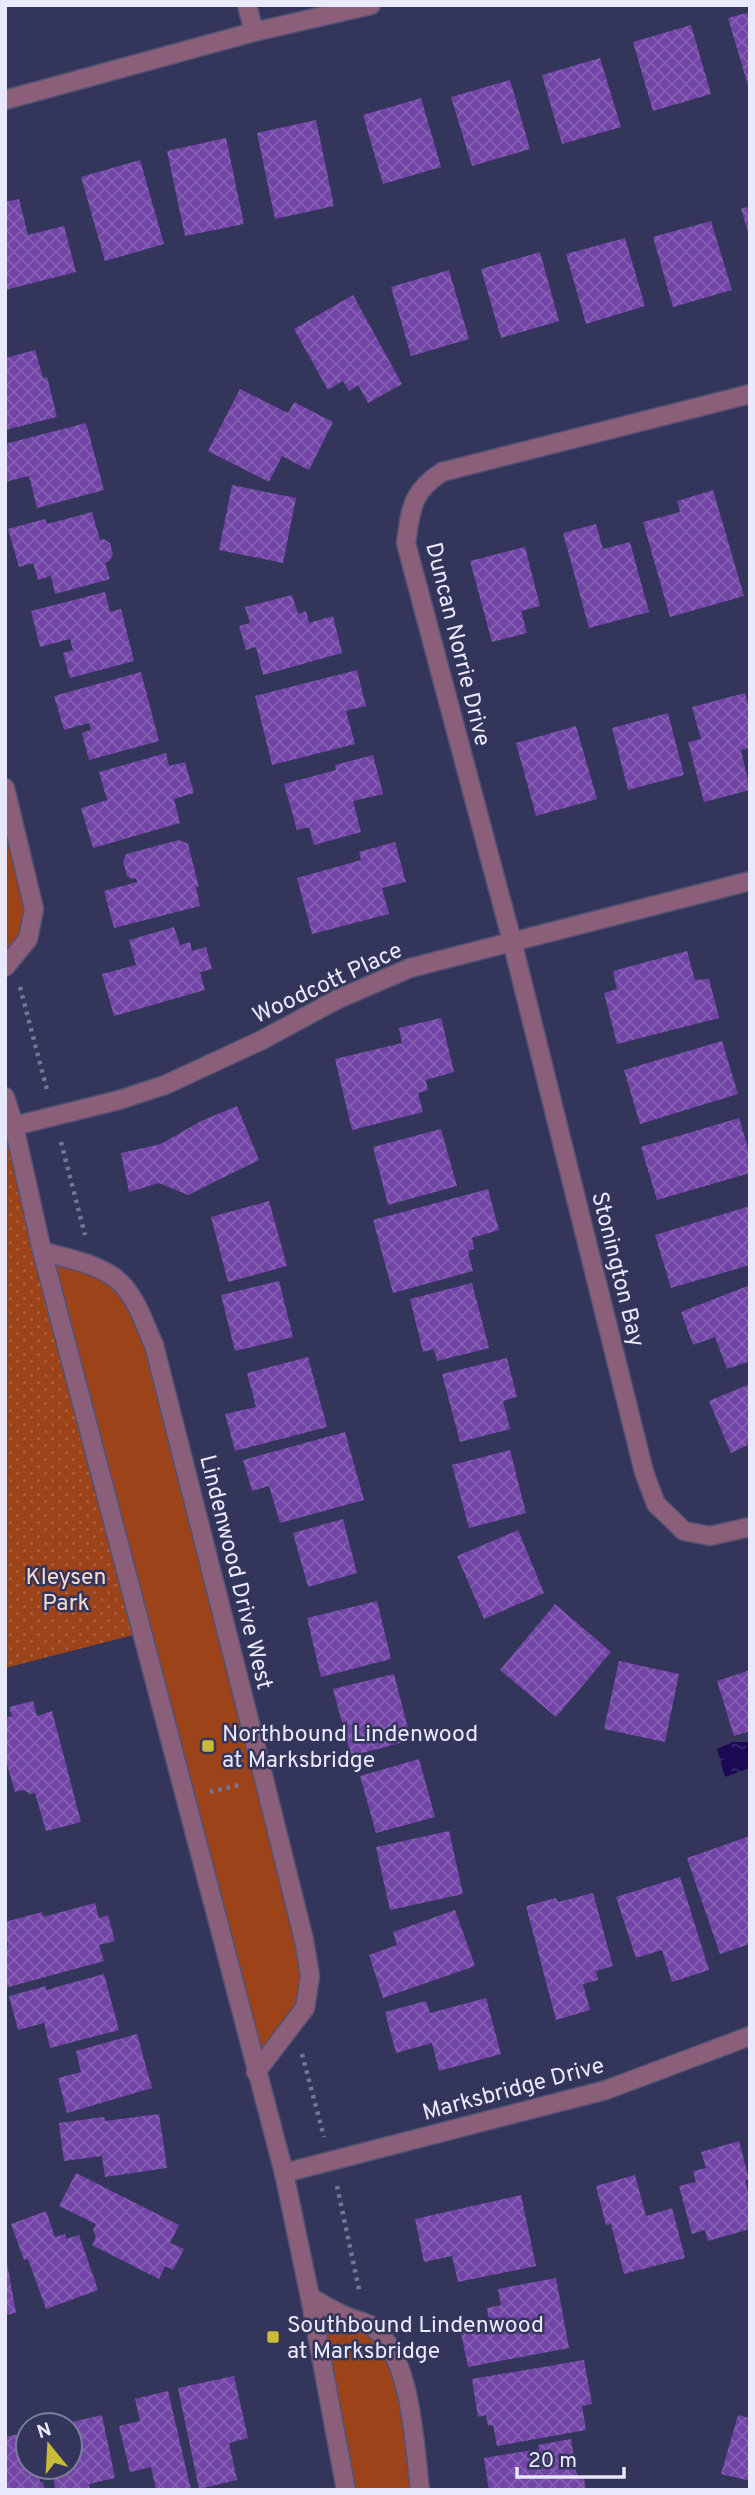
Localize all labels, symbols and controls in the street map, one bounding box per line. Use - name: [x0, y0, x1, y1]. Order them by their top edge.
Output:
- street label: Duncan Norrie Drive: [417, 540, 496, 749]
- street label: Woodcott Place: [249, 937, 408, 1032]
- street label: Stonington Bay: [583, 1189, 650, 1350]
- street label: Lindenwood Drive West: [191, 1452, 278, 1693]
- park label: Kleysen Park: [26, 1564, 106, 1619]
- place label: Northbound Lindenwood at Marksbridge: [222, 1721, 478, 1776]
- marker: Northbound Lindenwood at Marksbridge: [200, 1738, 216, 1754]
- street label: Marksbridge Drive: [420, 2052, 608, 2129]
- place label: Southbound Lindenwood at Marksbridge: [287, 2312, 544, 2367]
- marker: Southbound Lindenwood at Marksbridge: [265, 2329, 281, 2345]
- north arrow: [14, 2411, 84, 2481]
- text: N: [34, 2418, 55, 2445]
- scale bar: [517, 2436, 624, 2480]
- text: 20 m: [528, 2448, 577, 2475]

